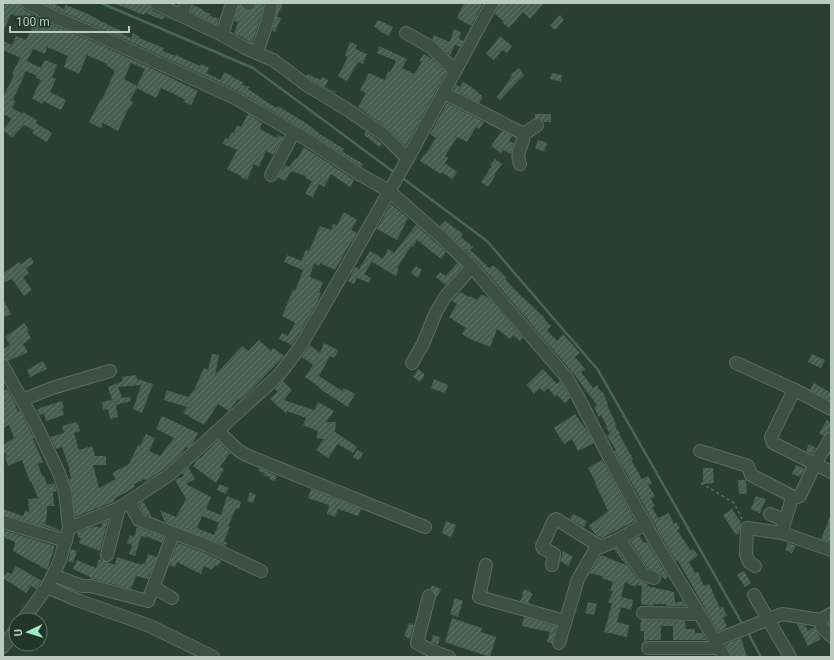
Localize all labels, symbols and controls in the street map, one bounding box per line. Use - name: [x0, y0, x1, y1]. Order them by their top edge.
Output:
- scale bar: [10, 8, 129, 34]
- text: 100 m: [16, 15, 50, 29]
- north arrow: [8, 612, 48, 652]
- text: U: [12, 629, 25, 637]

